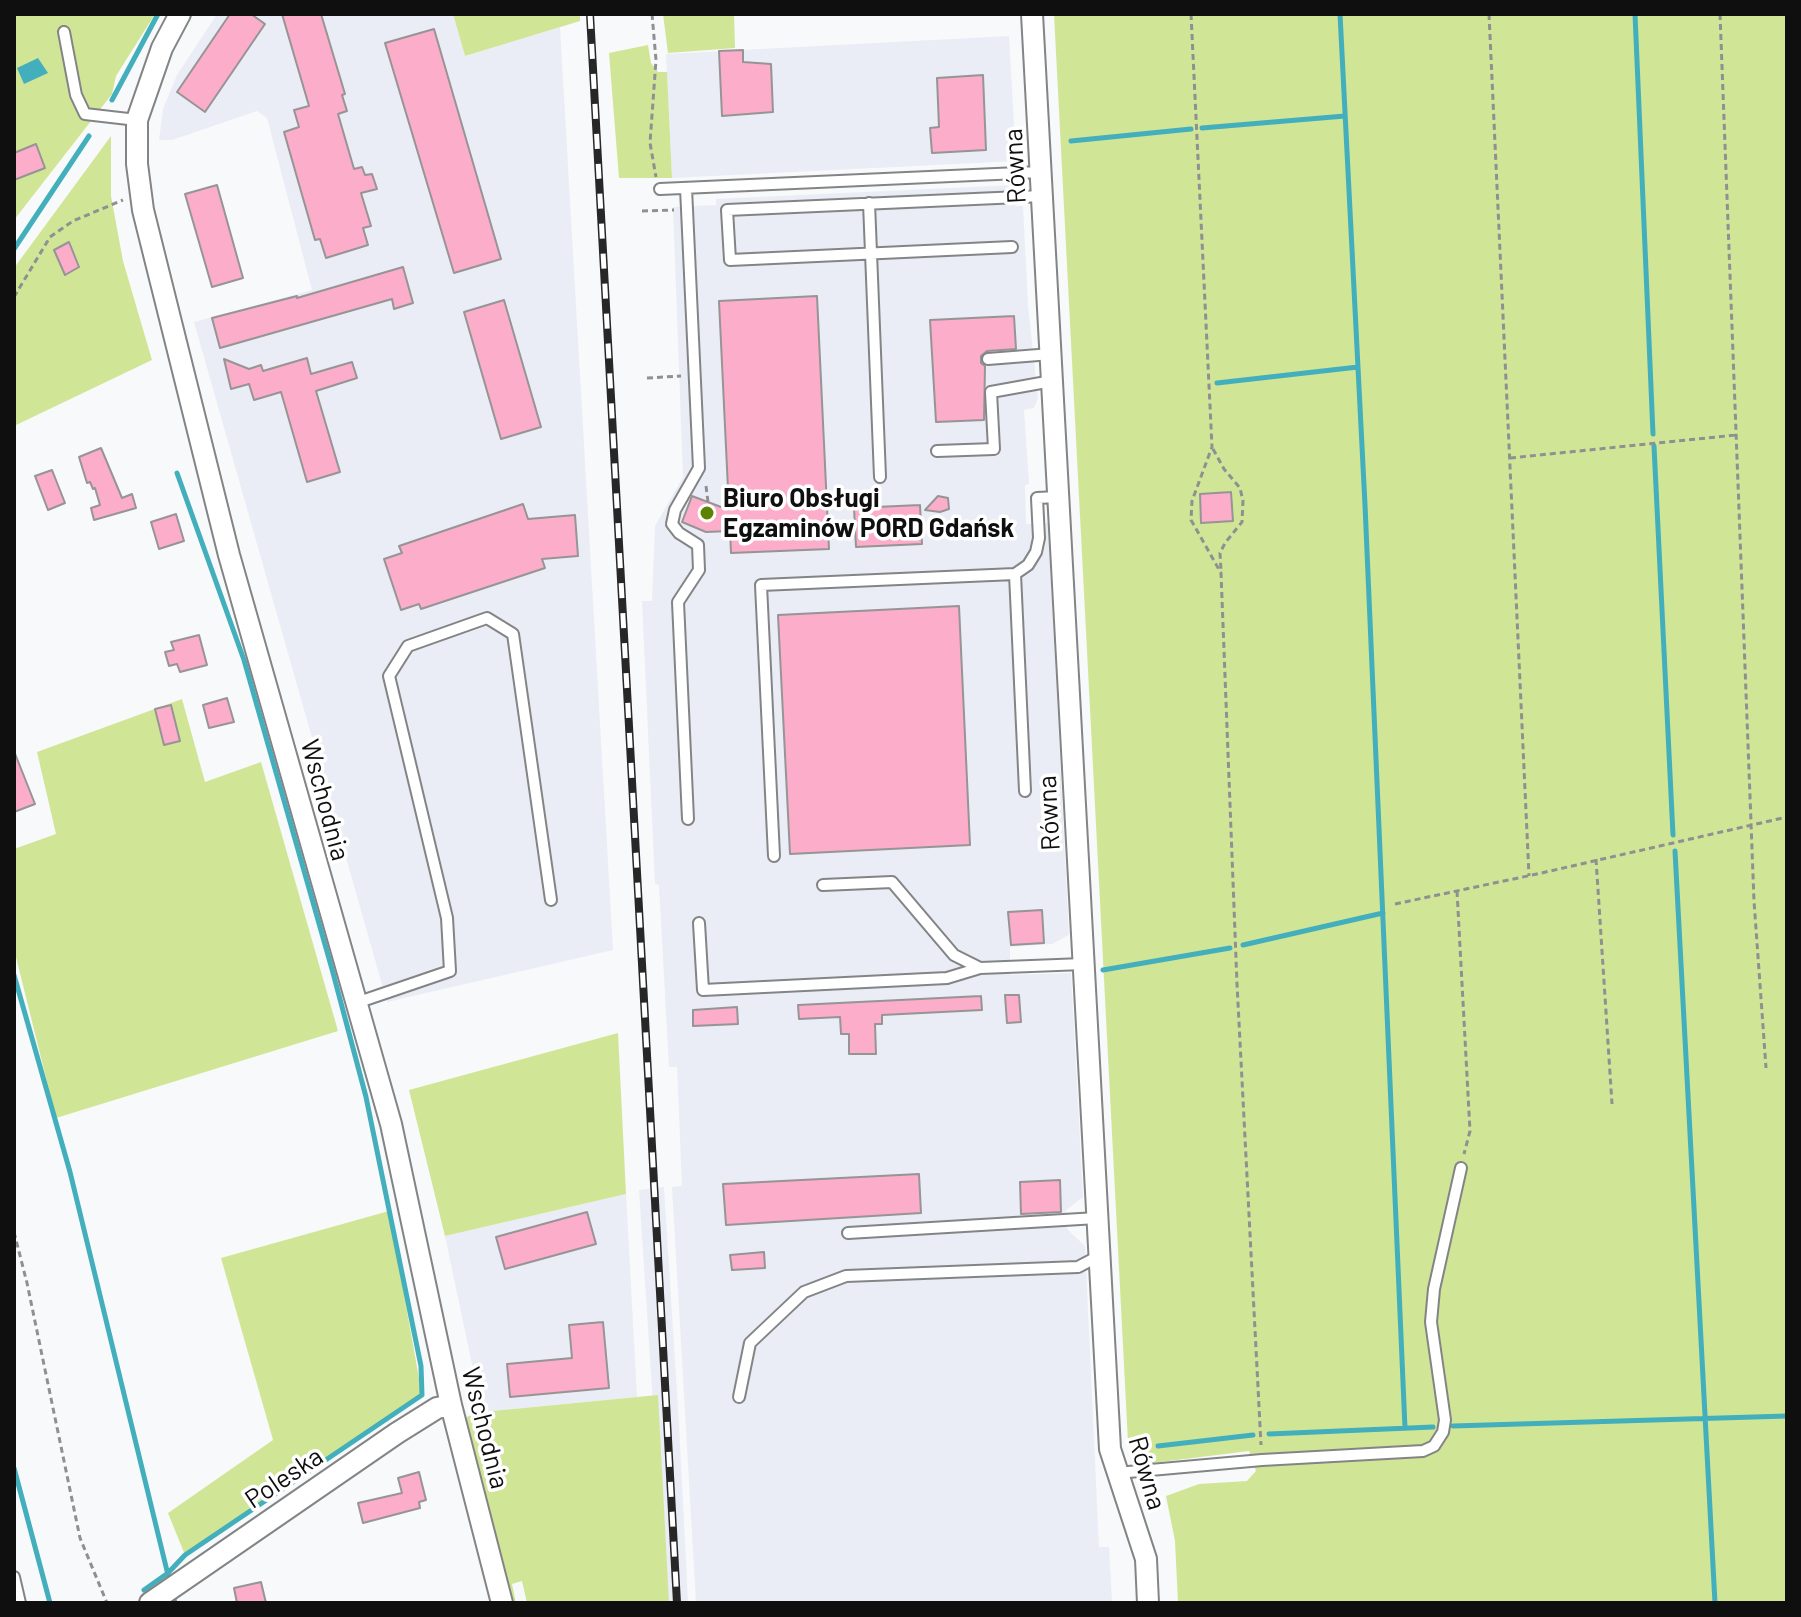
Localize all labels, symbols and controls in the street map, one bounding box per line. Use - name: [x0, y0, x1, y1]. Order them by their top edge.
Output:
- street label: Równa: [997, 128, 1033, 204]
- place label: Biuro Obsługi Egzaminów PORD Gdańsk: [723, 482, 1014, 544]
- marker: Biuro Obsługi Egzaminów PORD Gdańsk: [698, 504, 716, 522]
- street label: Wschodnia: [294, 736, 356, 864]
- street label: Równa: [1031, 775, 1067, 851]
- street label: Wschodnia: [455, 1364, 515, 1492]
- street label: Równa: [1122, 1433, 1172, 1513]
- street label: Poleska: [239, 1441, 329, 1515]

